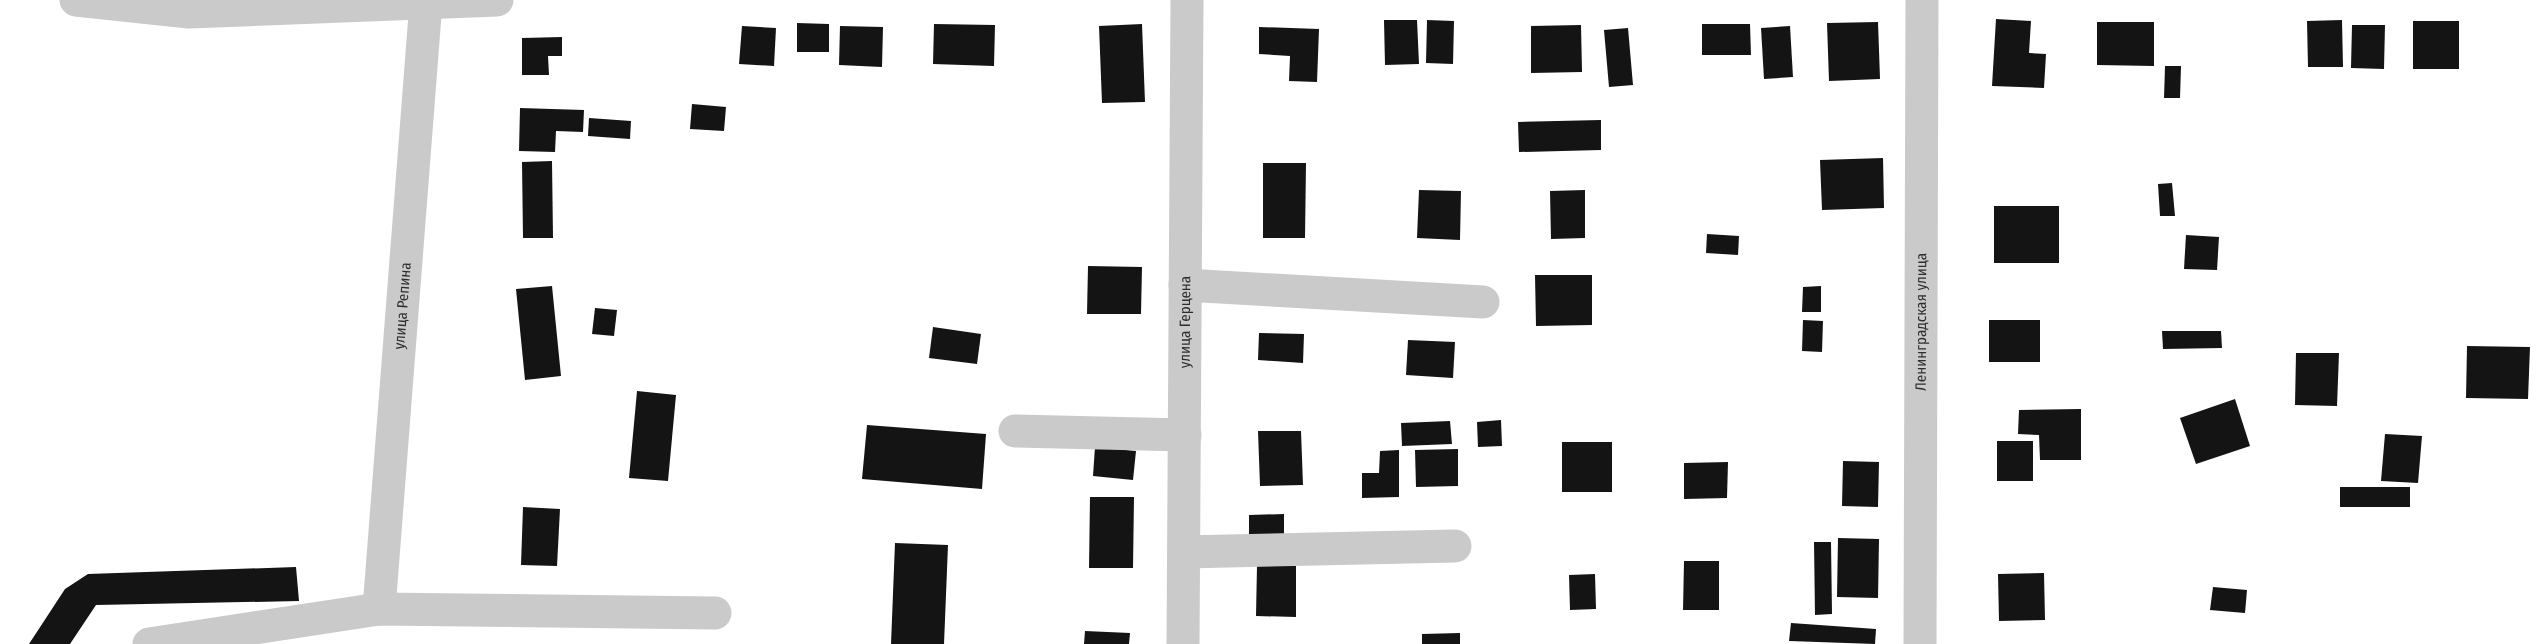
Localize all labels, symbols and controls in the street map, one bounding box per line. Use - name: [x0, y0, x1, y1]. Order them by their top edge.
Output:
- street label: Ленинградская улица: [1912, 253, 1930, 391]
- street label: улица Репина: [390, 262, 415, 350]
- street label: улица Герцена: [1176, 276, 1194, 368]

